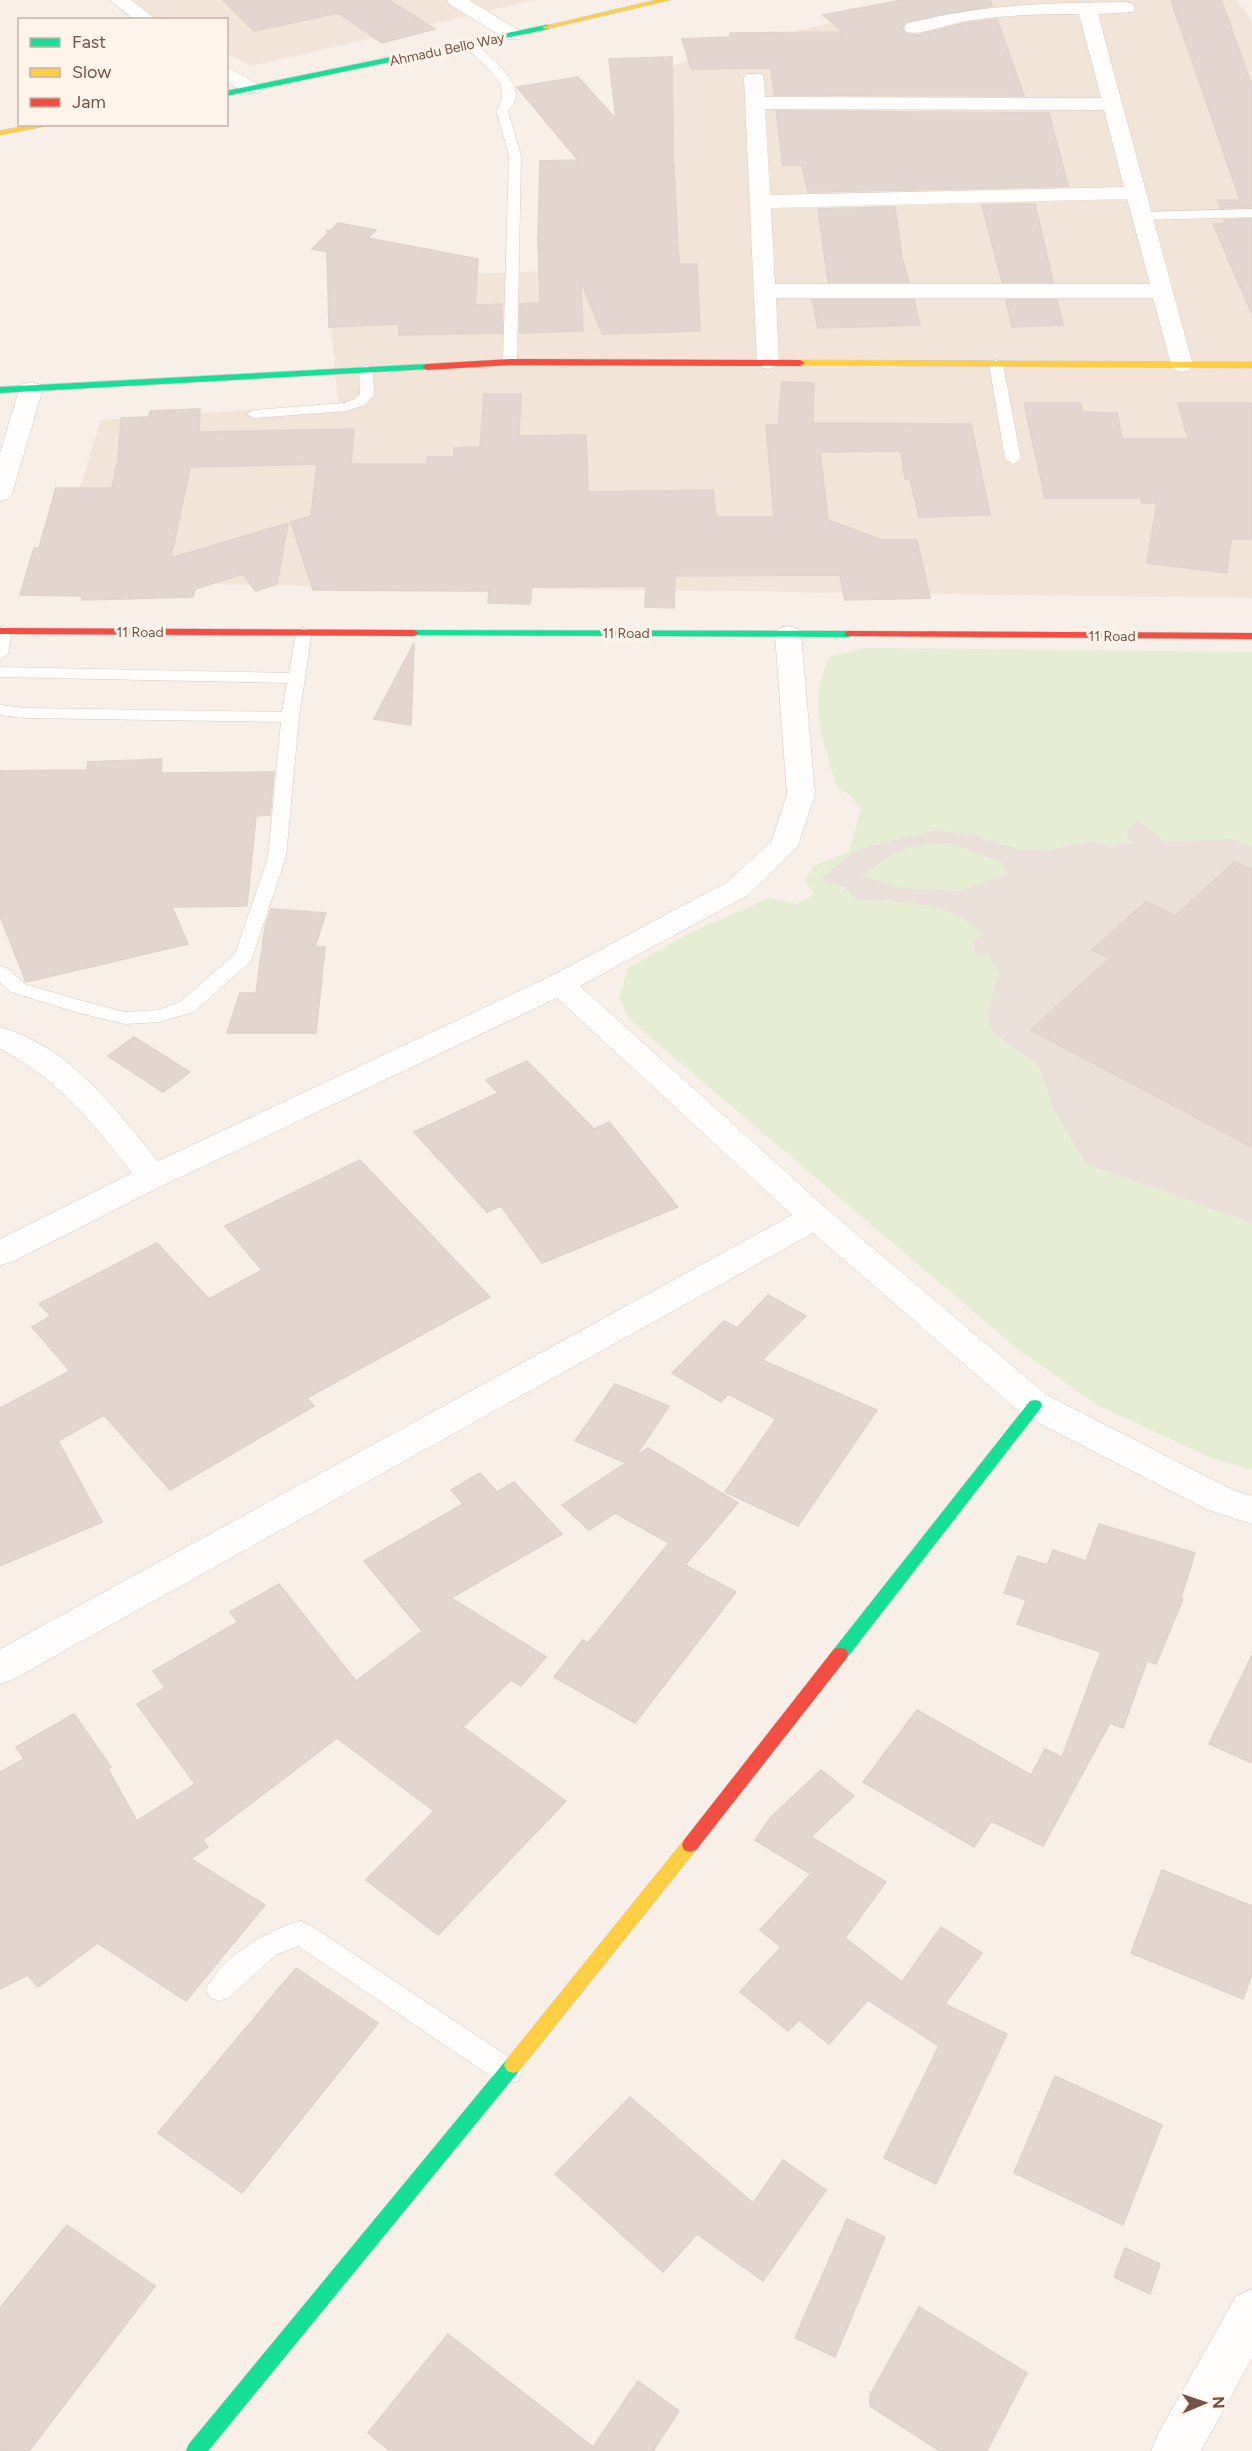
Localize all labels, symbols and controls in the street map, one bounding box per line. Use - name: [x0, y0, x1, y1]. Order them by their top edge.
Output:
- legend: [18, 18, 228, 126]
- street label: Ahmadu Bello Way: [388, 29, 507, 70]
- text: Fast: [72, 31, 106, 53]
- text: Slow: [72, 61, 111, 83]
- text: Jam: [72, 91, 106, 113]
- street label: 11 Road: [116, 624, 164, 641]
- street label: 11 Road: [602, 625, 650, 642]
- street label: 11 Road: [1088, 628, 1136, 645]
- north arrow: [1174, 2373, 1234, 2433]
- text: N: [1209, 2396, 1228, 2409]

